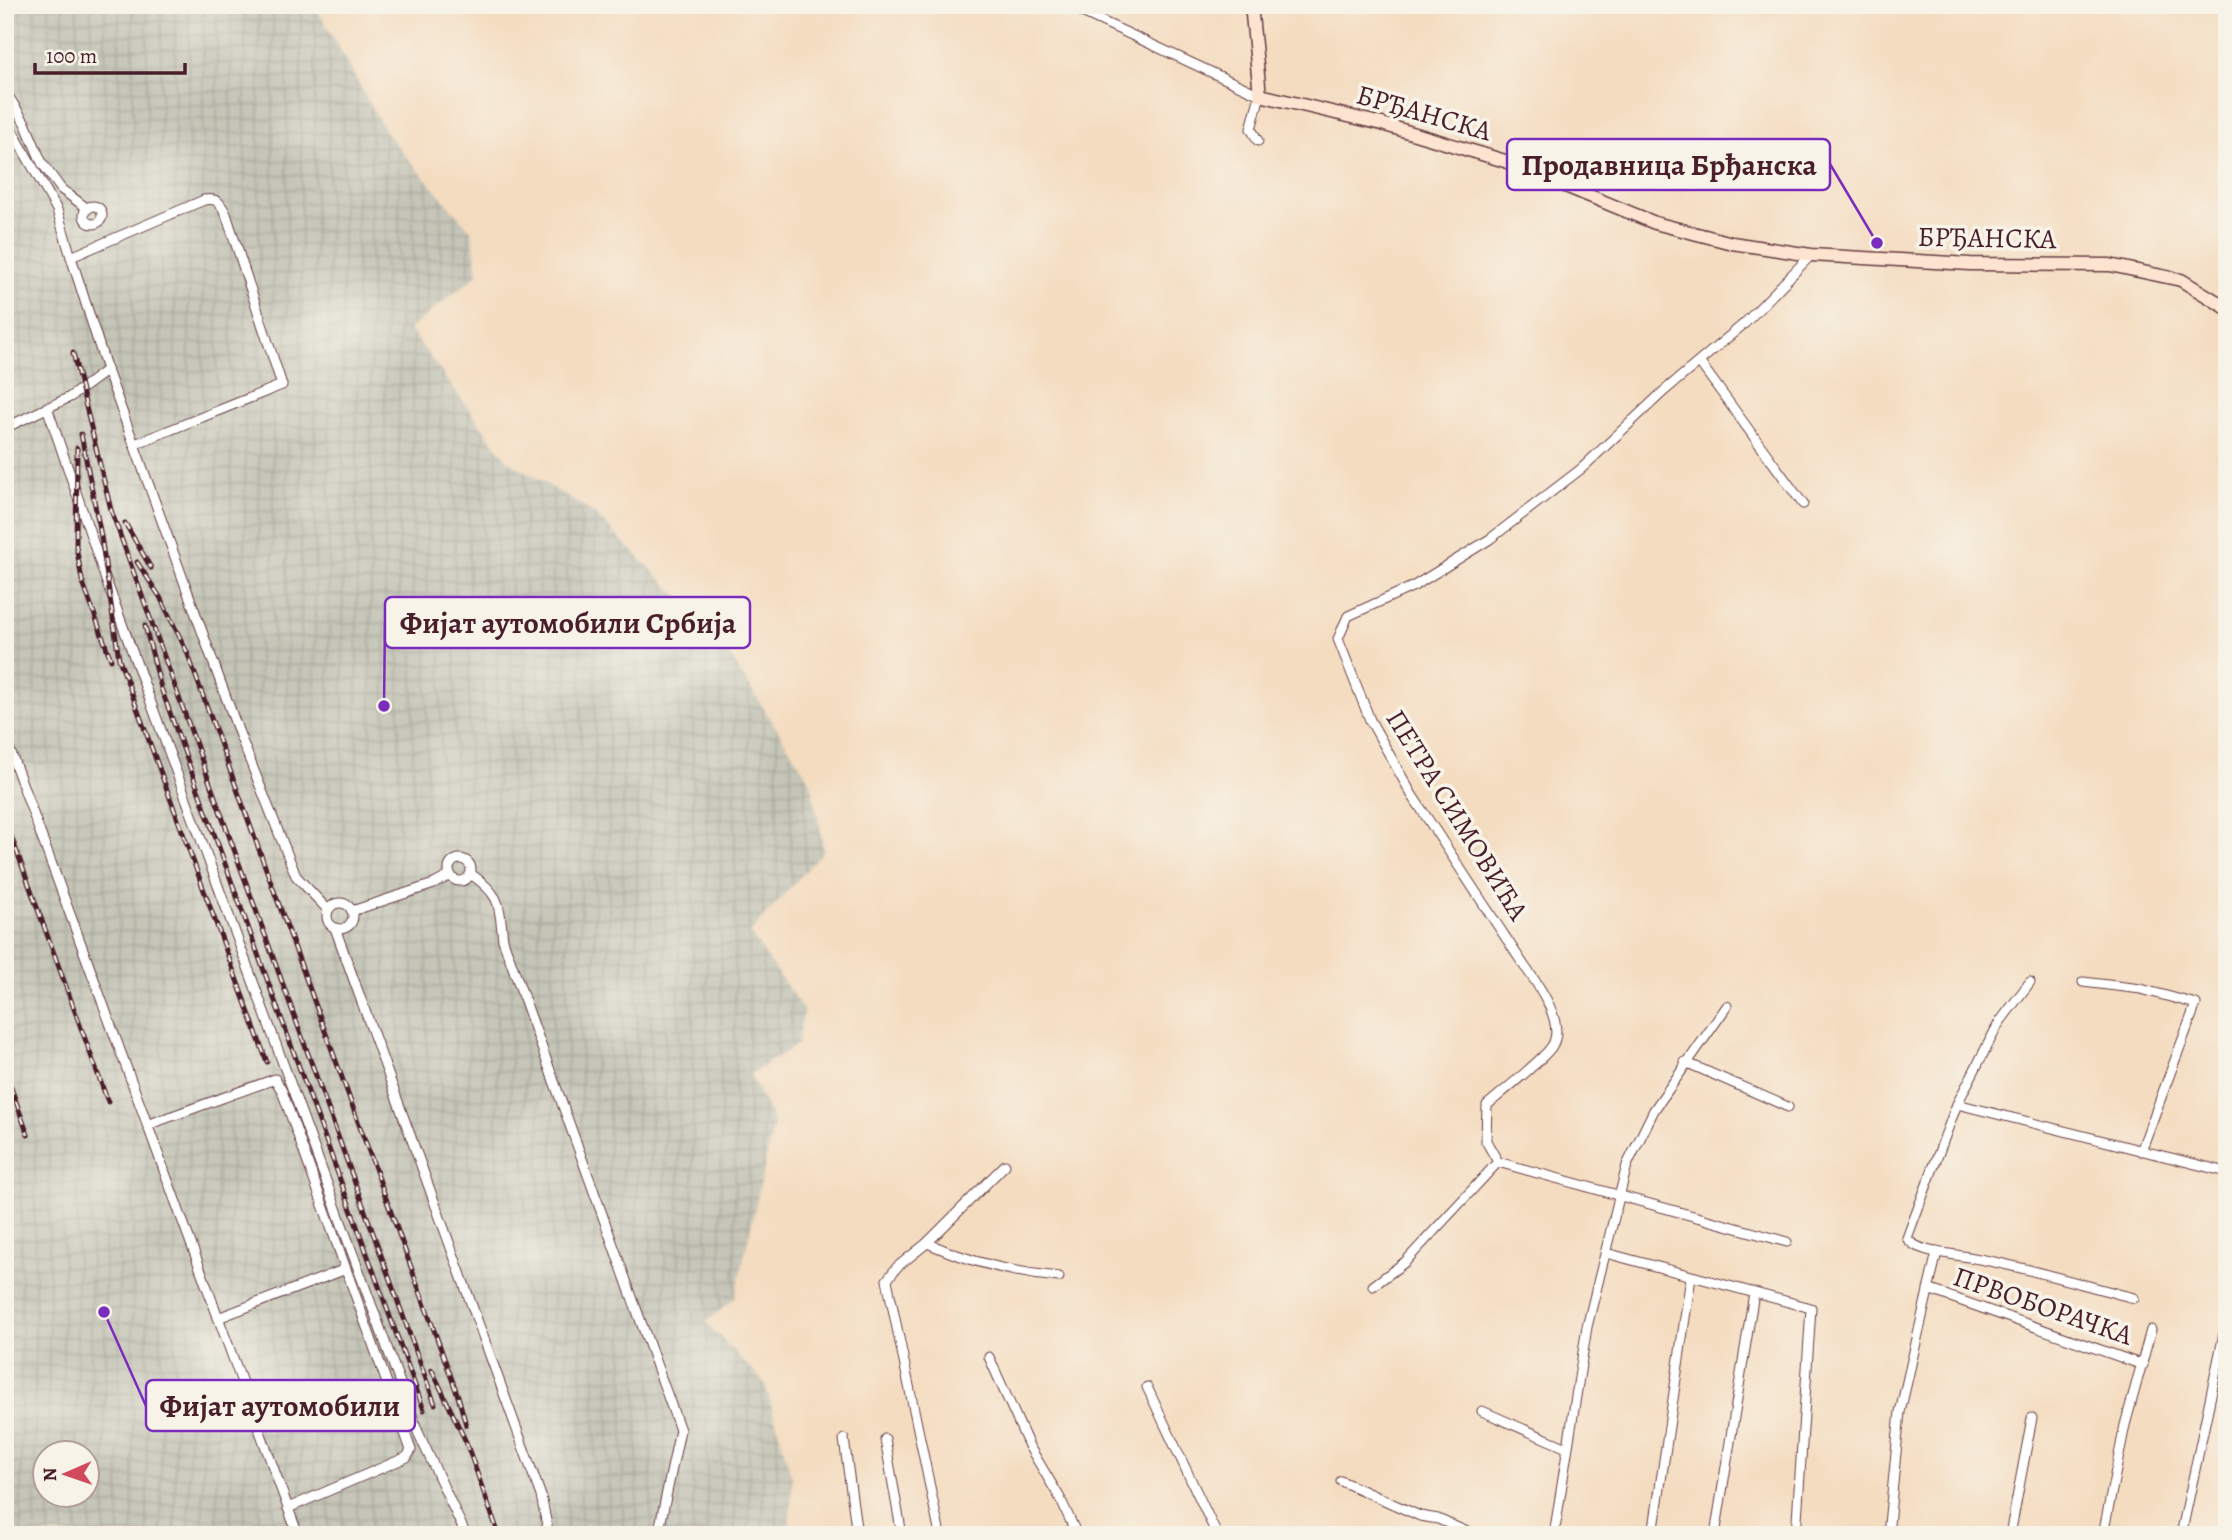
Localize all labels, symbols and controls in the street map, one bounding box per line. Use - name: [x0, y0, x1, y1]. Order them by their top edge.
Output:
- scale bar: [35, 32, 186, 76]
- text: 100 m: [46, 42, 97, 70]
- street label: БРЂАНСКА: [1352, 76, 1497, 151]
- callout: Продавница Брђанска: [1507, 139, 1830, 190]
- text: Продавница Брђанска: [1521, 145, 1817, 185]
- street label: БРЂАНСКА: [1917, 218, 2057, 258]
- callout: Фијат аутомобили Србија: [385, 597, 750, 648]
- text: Фијат аутомобили Србија: [400, 603, 737, 643]
- street label: ПЕТРА СИМОВИЋА: [1377, 702, 1538, 928]
- street label: ПРВОБОРАЧКА: [1948, 1258, 2138, 1355]
- callout: Фијат аутомобили: [146, 1380, 415, 1431]
- text: Фијат аутомобили: [160, 1386, 400, 1426]
- north arrow: [32, 1438, 102, 1508]
- text: N: [37, 1467, 63, 1482]

